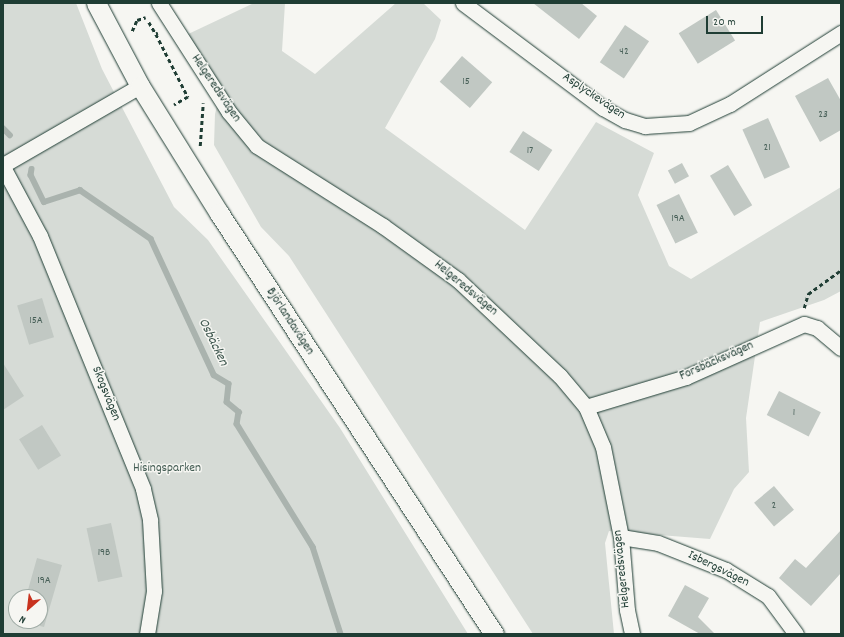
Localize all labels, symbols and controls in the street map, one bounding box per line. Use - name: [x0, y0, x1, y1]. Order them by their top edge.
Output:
- scale bar: [708, 8, 765, 34]
- text: 20 m: [713, 14, 736, 31]
- house number: 42: [619, 45, 629, 59]
- street label: Helgeredsvägen: [187, 52, 243, 126]
- street label: Asplyckevägen: [559, 70, 627, 124]
- house number: 15: [462, 75, 470, 89]
- house number: 23: [818, 108, 828, 122]
- house number: 21: [763, 141, 771, 155]
- house number: 17: [527, 144, 533, 158]
- house number: 19A: [671, 212, 685, 226]
- street label: Helgeredsvägen: [430, 258, 500, 320]
- street label: Björlandavägen: [262, 286, 316, 358]
- house number: 15A: [29, 314, 43, 328]
- water label: Osbäcken: [194, 315, 232, 369]
- street label: Forsbäcksvägen: [678, 339, 756, 385]
- street label: Skogsvägen: [87, 364, 123, 424]
- house number: 1: [793, 406, 795, 420]
- park label: Hisingsparken: [133, 461, 201, 477]
- house number: 2: [772, 499, 776, 513]
- street label: Helgeredsvägen: [611, 529, 635, 609]
- house number: 19B: [98, 546, 110, 560]
- street label: Isbergsvägen: [685, 548, 751, 592]
- house number: 19A: [37, 574, 51, 588]
- north arrow: [8, 589, 48, 629]
- text: N: [17, 610, 29, 627]

